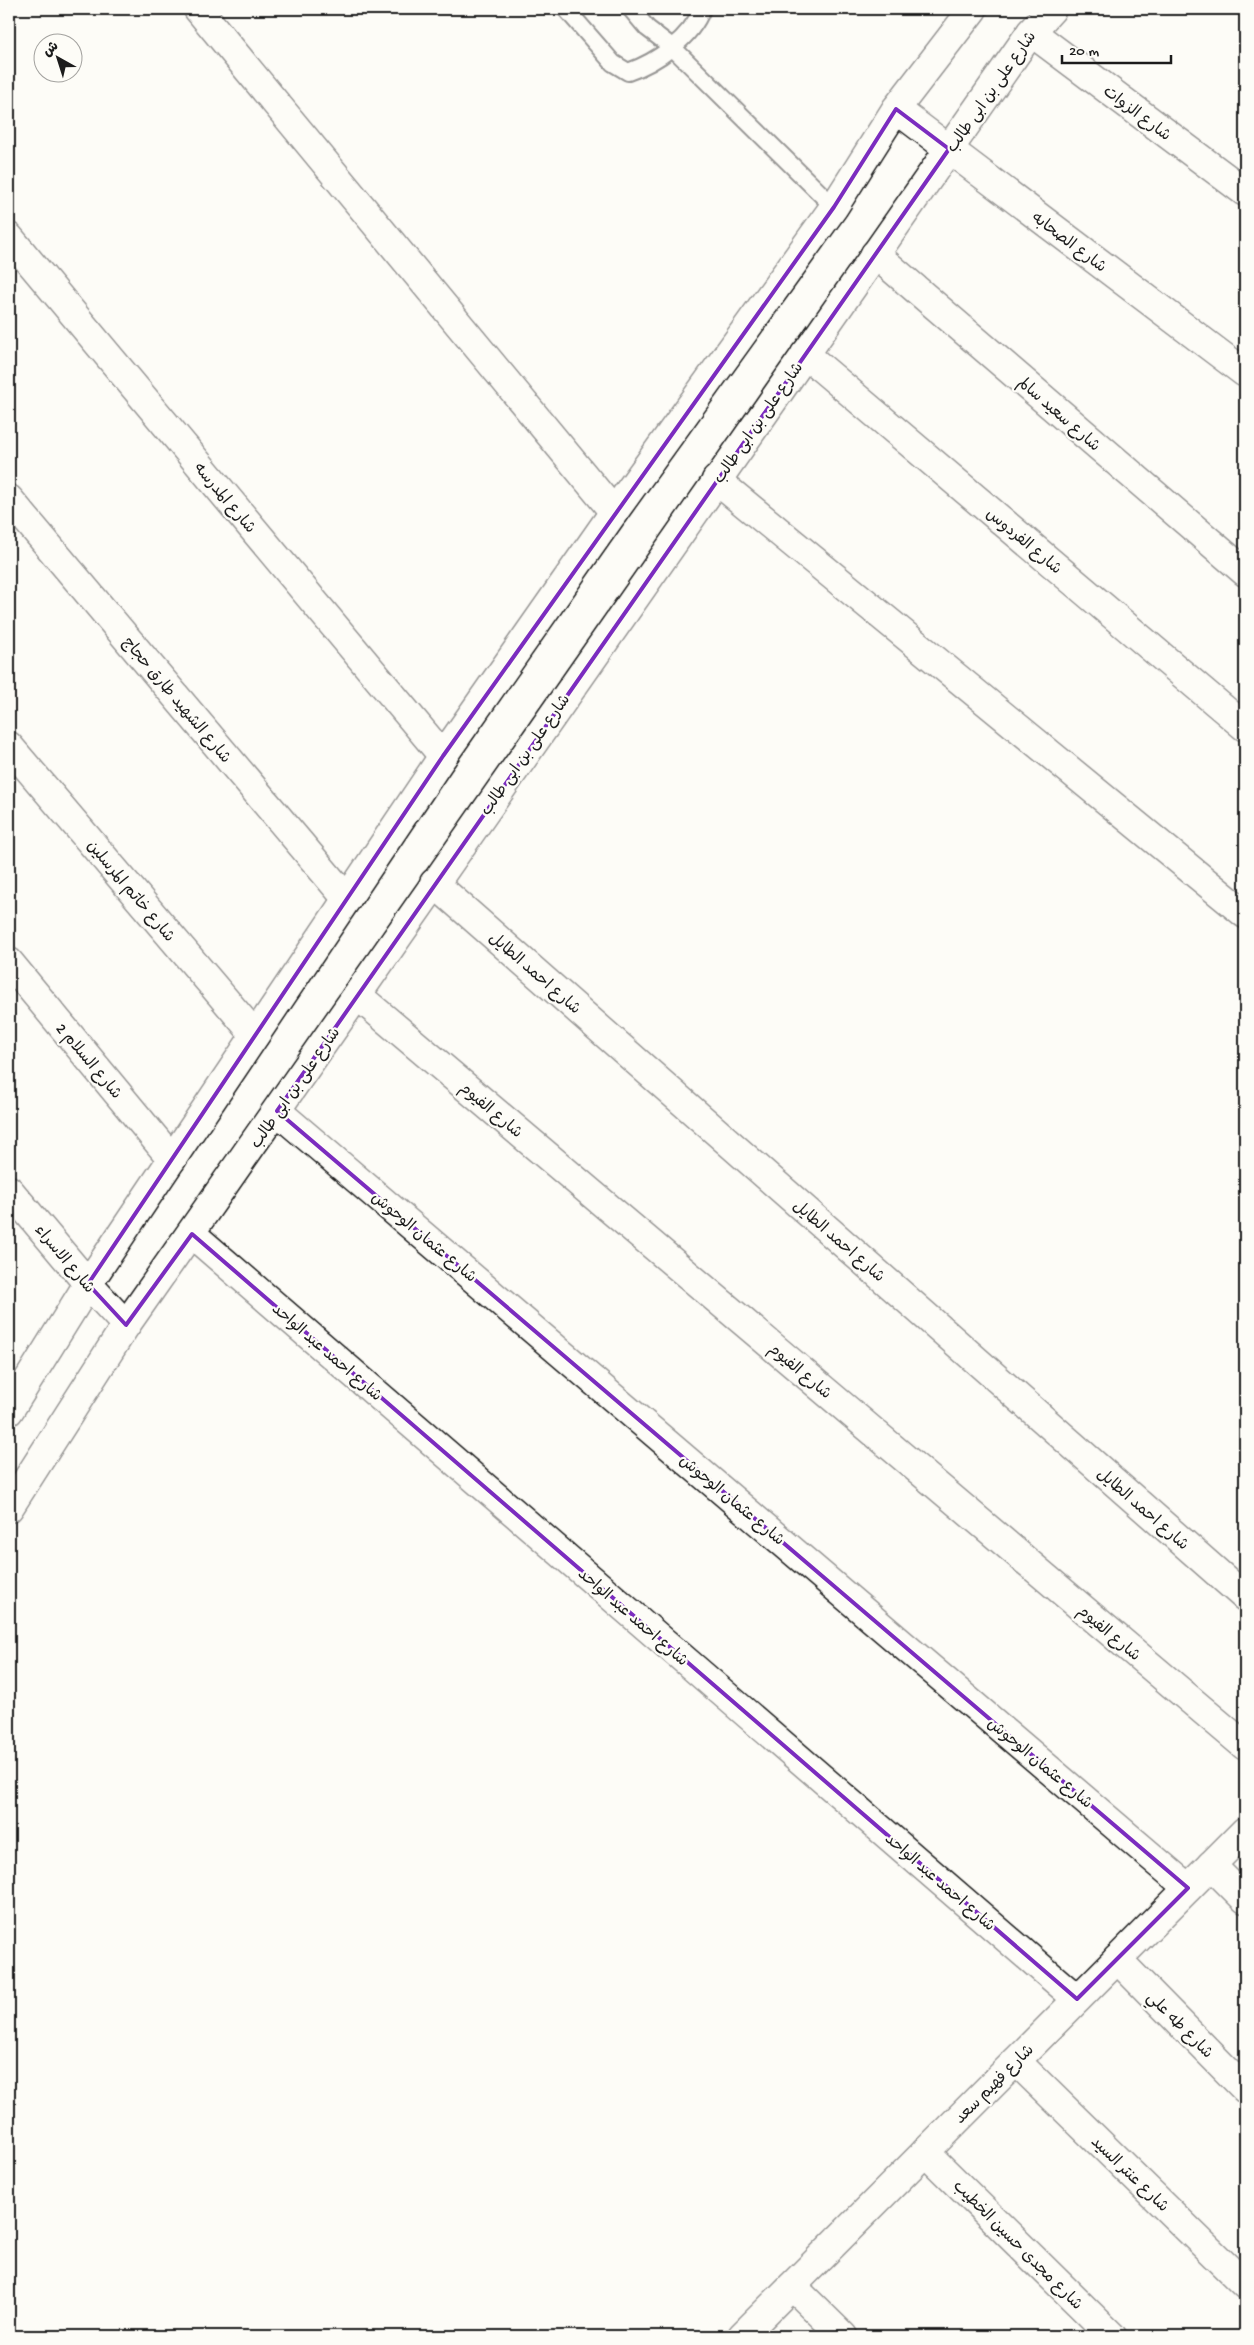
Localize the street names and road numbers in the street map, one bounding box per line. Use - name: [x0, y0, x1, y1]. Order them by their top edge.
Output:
- street label: شارع على بن ابى طالب: [944, 29, 1042, 157]
- street label: شارع الزوات: [1098, 83, 1174, 146]
- street label: شارع الصحابه: [1027, 209, 1109, 278]
- street label: شارع على بن ابى طالب: [711, 360, 809, 488]
- street label: شارع سعيد سالم: [1012, 374, 1103, 457]
- street label: شارع المدرسه: [188, 460, 258, 538]
- street label: شارع الفردوس: [981, 505, 1065, 580]
- street label: شارع الشهيد طارق حجاج: [117, 634, 234, 768]
- street label: شارع على بن ابى طالب: [478, 692, 576, 820]
- street label: شارع خاتم المرسلين: [81, 838, 177, 947]
- street label: شارع احمد الطايل: [484, 930, 584, 1020]
- street label: شارع السلام 2: [50, 1021, 124, 1104]
- street label: شارع على بن ابى طالب: [248, 1025, 346, 1153]
- street label: شارع الفيوم: [454, 1080, 525, 1144]
- street label: شارع عثمان الوحوش: [366, 1189, 479, 1288]
- street label: شارع احمد الطايل: [788, 1198, 888, 1288]
- street label: شارع الاسراء: [29, 1222, 97, 1298]
- street label: شارع احمد عبد الواحد: [267, 1301, 385, 1407]
- street label: شارع الفيوم: [763, 1341, 834, 1405]
- street label: شارع عثمان الوحوش: [674, 1452, 787, 1551]
- street label: شارع احمد الطايل: [1092, 1466, 1192, 1556]
- street label: شارع احمد عبد الواحد: [573, 1566, 691, 1672]
- street label: شارع الفيوم: [1072, 1603, 1143, 1667]
- street label: شارع عثمان الوحوش: [982, 1715, 1095, 1814]
- street label: شارع احمد عبد الواحد: [880, 1831, 998, 1937]
- street label: شارع طه علي: [1140, 1989, 1216, 2065]
- street label: شارع فهيم سعد: [952, 2042, 1039, 2129]
- street label: شارع عنتر السيد: [1086, 2134, 1171, 2217]
- street label: شارع مجدى حسين الخطيب: [948, 2178, 1085, 2315]

